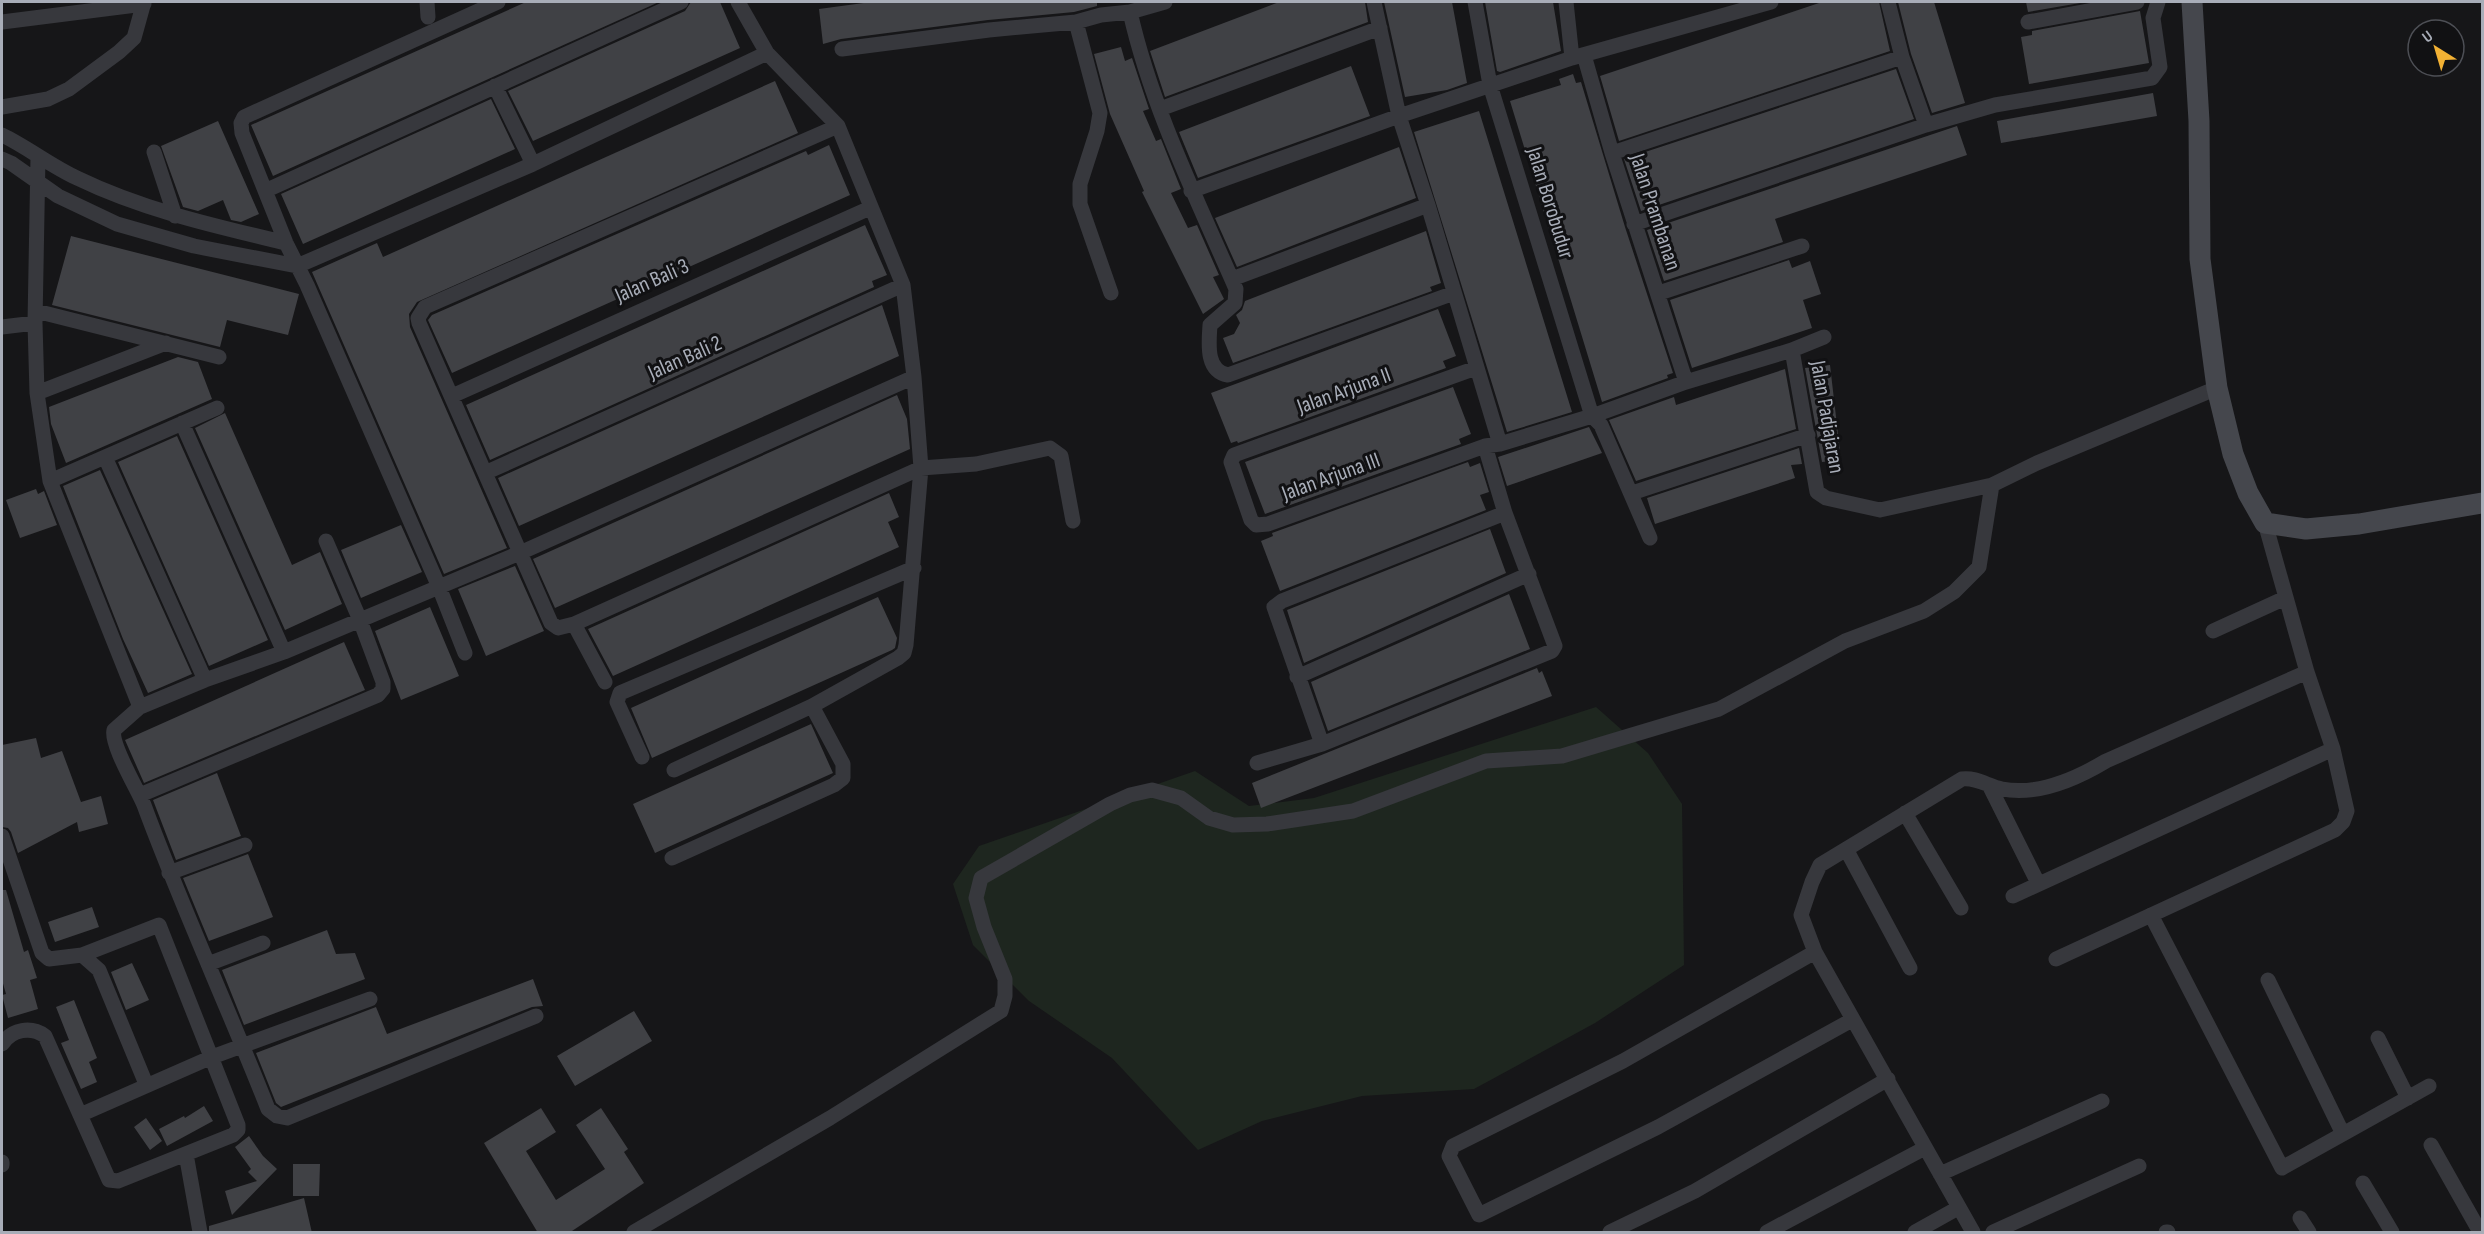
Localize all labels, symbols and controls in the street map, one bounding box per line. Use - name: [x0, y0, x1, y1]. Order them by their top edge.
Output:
- north arrow: [2406, 18, 2466, 78]
- text: U: [2419, 27, 2437, 47]
- street label: Jalan Borobudur: [1520, 143, 1580, 262]
- street label: Jalan Prambanan: [1623, 149, 1687, 274]
- street label: Jalan Bali 3: [610, 253, 693, 310]
- street label: Jalan Bali 2: [643, 330, 726, 387]
- street label: Jalan Padjajaran: [1804, 358, 1850, 475]
- street label: Jalan Arjuna II: [1292, 362, 1395, 421]
- street label: Jalan Arjuna III: [1277, 447, 1384, 508]

